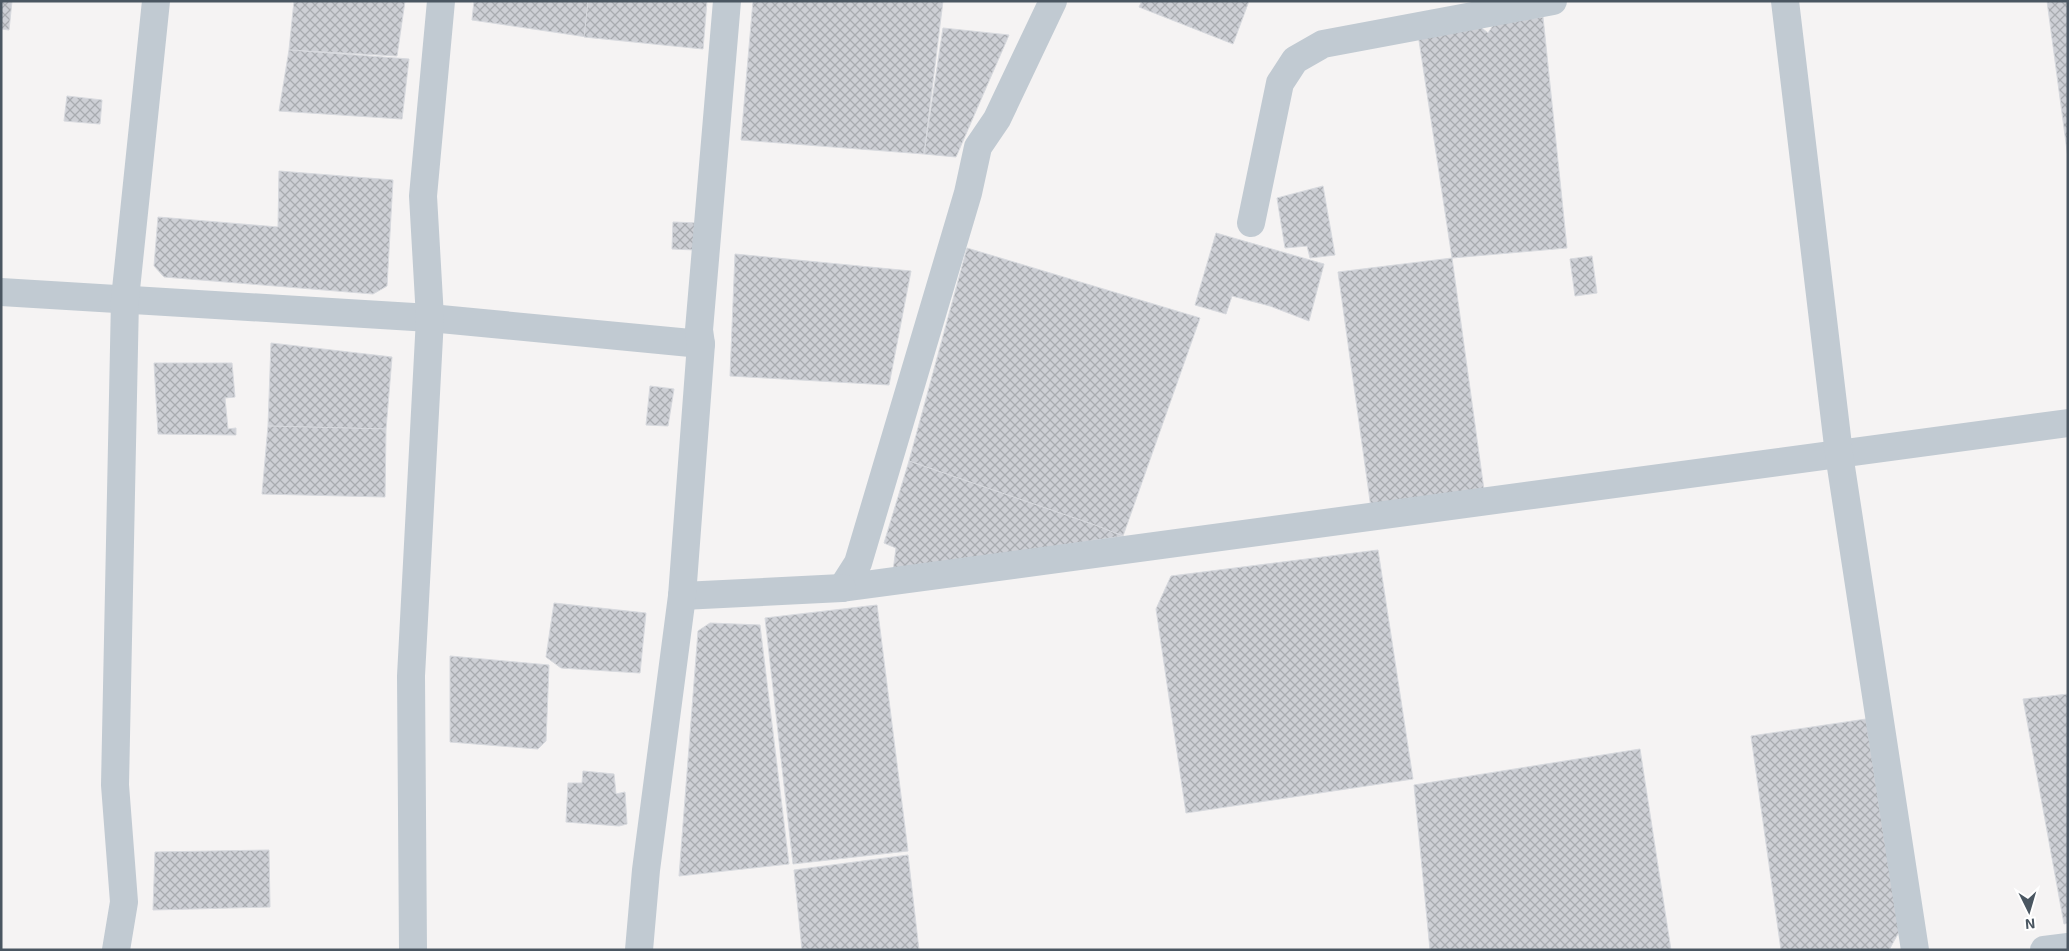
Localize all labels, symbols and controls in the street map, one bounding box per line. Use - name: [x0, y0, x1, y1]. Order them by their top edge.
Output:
- north arrow: [2004, 886, 2054, 936]
- text: N: [2024, 916, 2036, 933]

